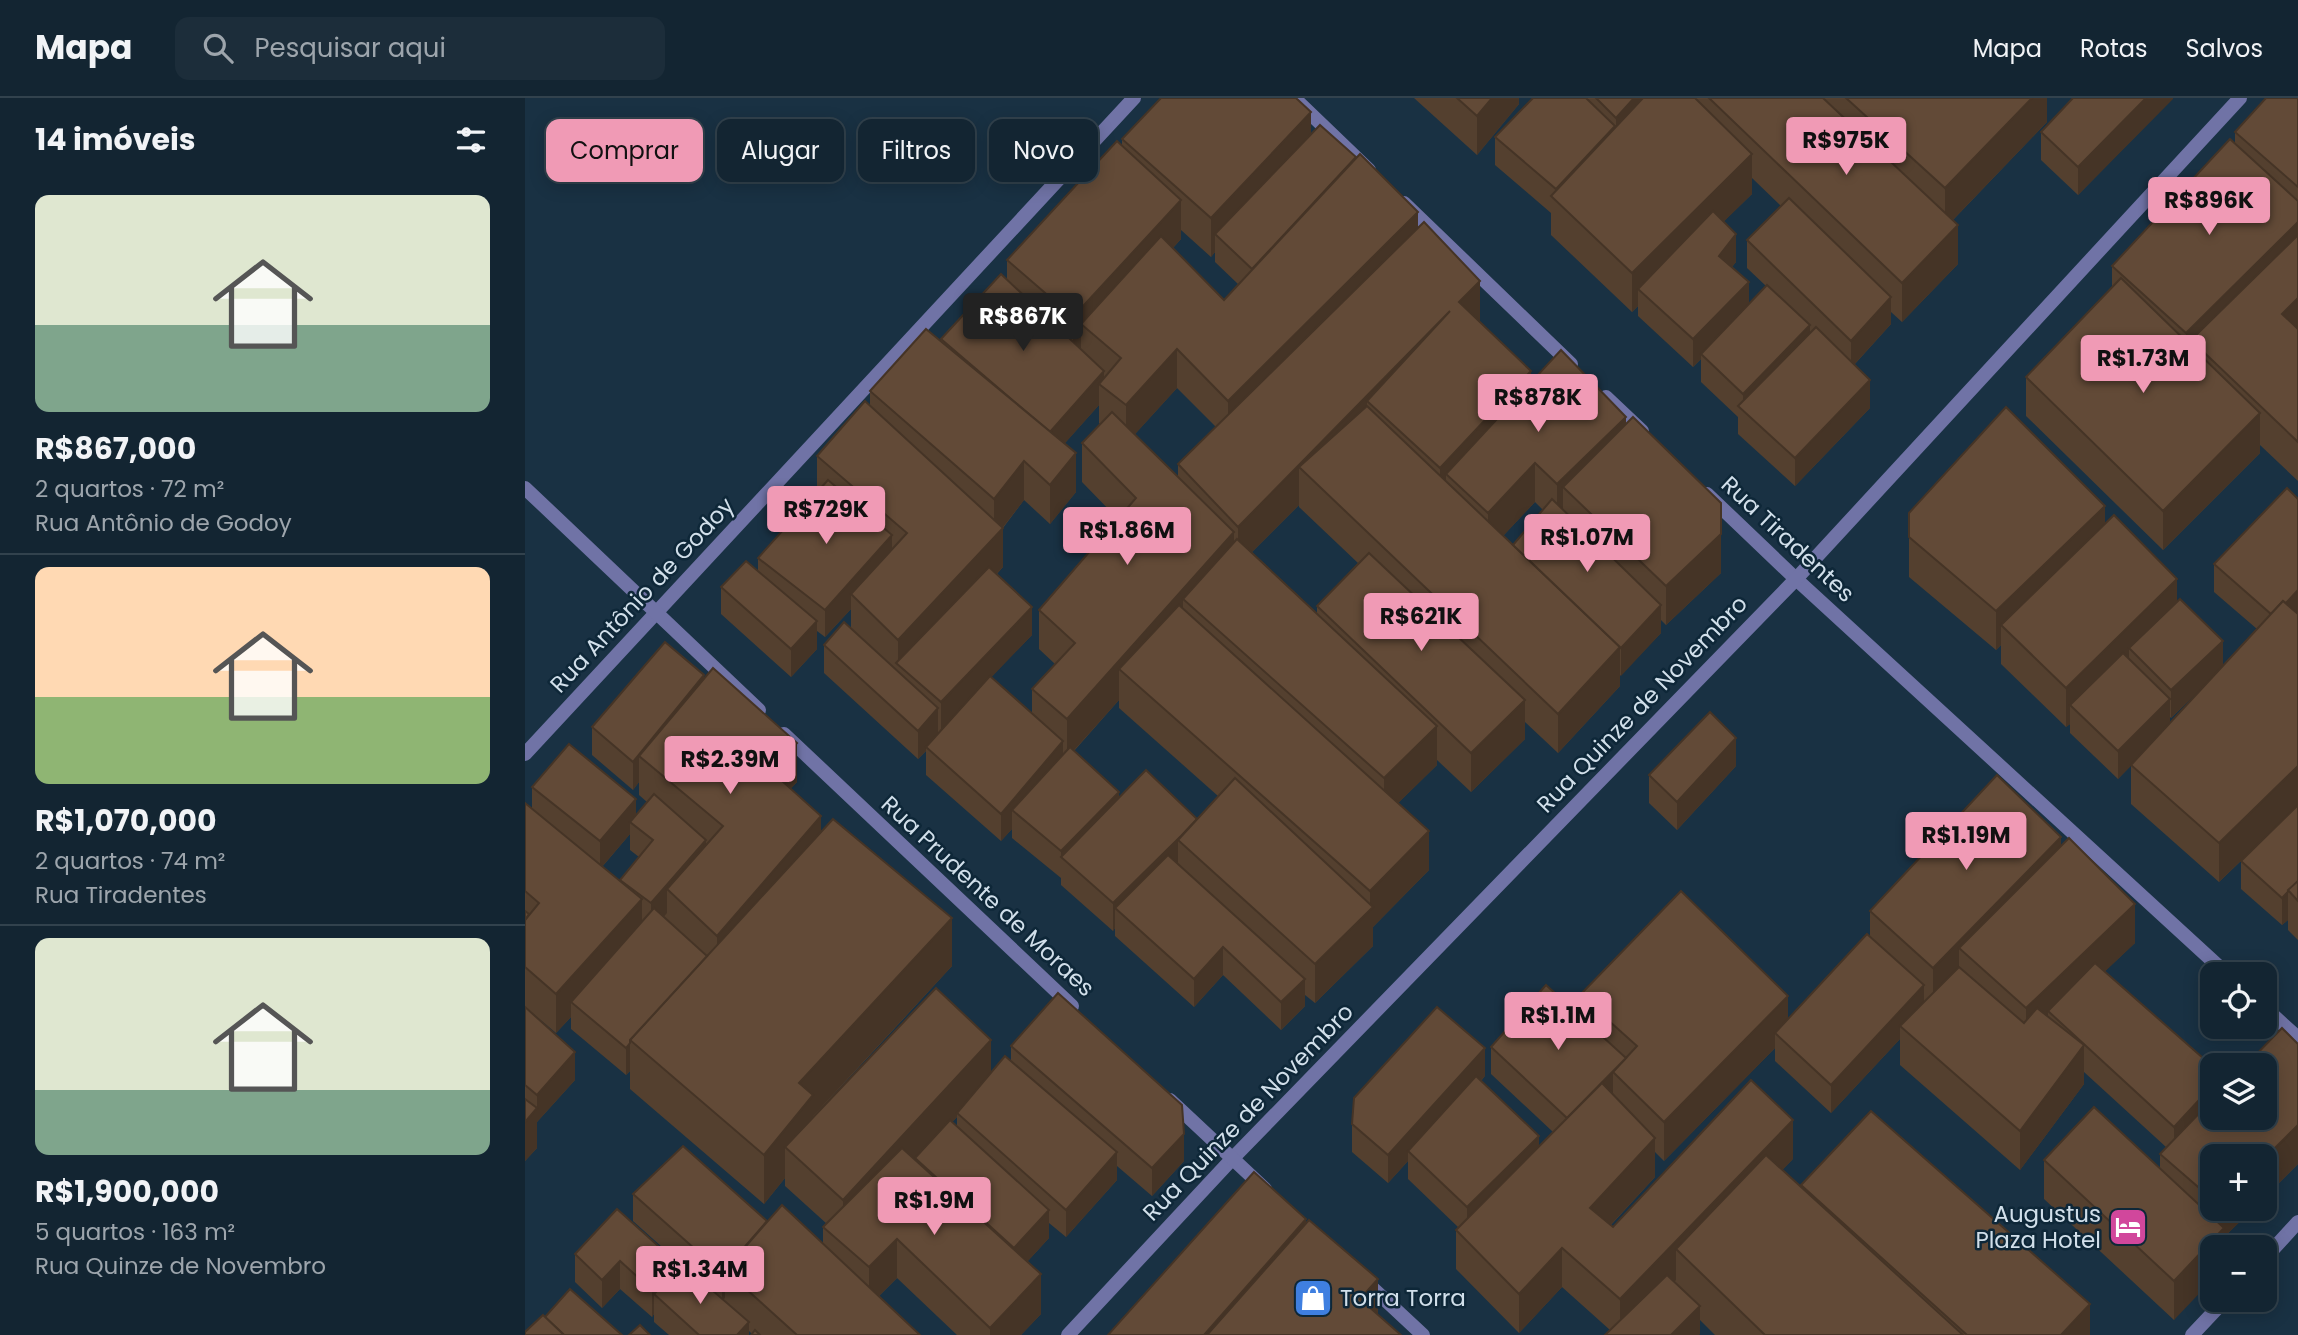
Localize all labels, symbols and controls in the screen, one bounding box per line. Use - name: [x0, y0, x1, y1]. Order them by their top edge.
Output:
- search box: [175, 17, 665, 80]
- text: Mapa: [35, 24, 133, 71]
- icon: search: [199, 29, 237, 67]
- text: Pesquisar aqui: [255, 30, 446, 66]
- text: Mapa: [1973, 32, 2042, 65]
- text: Rotas: [2080, 32, 2147, 65]
- text: Salvos: [2185, 32, 2263, 65]
- text: 14 imóveis: [35, 118, 196, 161]
- pin: R$975K: [1789, 118, 1903, 177]
- chip: Comprar: [546, 119, 703, 182]
- chip: Alugar: [717, 119, 844, 182]
- chip: Filtros: [858, 119, 975, 182]
- chip: Novo: [989, 119, 1098, 182]
- icon: filters: [452, 121, 490, 159]
- text: R$975K: [1802, 124, 1890, 156]
- pin: R$896K: [2152, 178, 2266, 237]
- text: R$896K: [2164, 184, 2254, 216]
- icon: home: [200, 241, 326, 367]
- pin: R$867K: [966, 294, 1080, 353]
- text: R$867K: [979, 300, 1067, 332]
- pin: R$1.73M: [2078, 336, 2208, 395]
- text: R$1.73M: [2097, 342, 2189, 374]
- pin: R$878K: [1481, 374, 1595, 434]
- text: R$878K: [1494, 381, 1582, 413]
- text: R$867,000: [35, 427, 196, 470]
- street label: Rua Tiradentes: [1714, 469, 1862, 609]
- text: 2 quartos · 72 m²: [35, 473, 224, 505]
- pin: R$729K: [769, 486, 883, 546]
- street label: Rua Antônio de Godoy: [543, 490, 741, 700]
- text: R$729K: [783, 493, 869, 525]
- text: Rua Antônio de Godoy: [35, 507, 292, 539]
- pin: R$1.86M: [1062, 508, 1192, 567]
- text: R$1.86M: [1079, 514, 1175, 546]
- pin: R$1.07M: [1522, 514, 1652, 574]
- text: R$1.07M: [1540, 521, 1634, 553]
- street label: Rua Quinze de Novembro: [1529, 588, 1755, 820]
- pin: R$621K: [1364, 594, 1478, 653]
- text: R$621K: [1380, 600, 1462, 632]
- icon: home: [200, 613, 326, 739]
- pin: R$2.39M: [665, 736, 795, 796]
- text: R$2.39M: [681, 743, 779, 775]
- street label: Rua Prudente de Moraes: [874, 788, 1102, 1004]
- text: R$1,070,000: [35, 799, 217, 842]
- pin: R$1.19M: [1901, 812, 2031, 872]
- text: R$1.19M: [1921, 819, 2011, 851]
- text: 2 quartos · 74 m²: [35, 845, 225, 877]
- text: Rua Tiradentes: [35, 879, 207, 911]
- map controls: [2200, 962, 2277, 1312]
- button: locate: [2200, 962, 2277, 1039]
- icon: home: [200, 984, 326, 1110]
- pin: R$1.1M: [1501, 992, 1615, 1052]
- street label: Rua Quinze de Novembro: [1135, 996, 1361, 1228]
- text: R$1.1M: [1520, 999, 1596, 1031]
- button: layers: [2200, 1053, 2277, 1130]
- button: +: [2200, 1144, 2277, 1221]
- text: R$1,900,000: [35, 1170, 219, 1213]
- pin: R$1.9M: [877, 1178, 991, 1237]
- text: R$1.9M: [894, 1184, 974, 1216]
- place label: Augustus Plaza Hotel: [1975, 1198, 2101, 1256]
- hotel icon: Augustus Plaza Hotel: [2107, 1206, 2149, 1248]
- text: 5 quartos · 163 m²: [35, 1216, 235, 1248]
- button: −: [2200, 1235, 2277, 1312]
- pin: R$1.34M: [635, 1246, 765, 1306]
- text: Rua Quinze de Novembro: [35, 1250, 326, 1282]
- text: R$1.34M: [652, 1253, 748, 1285]
- shop icon: Torra Torra: [1292, 1277, 1334, 1319]
- place label: Torra Torra: [1340, 1282, 1466, 1314]

